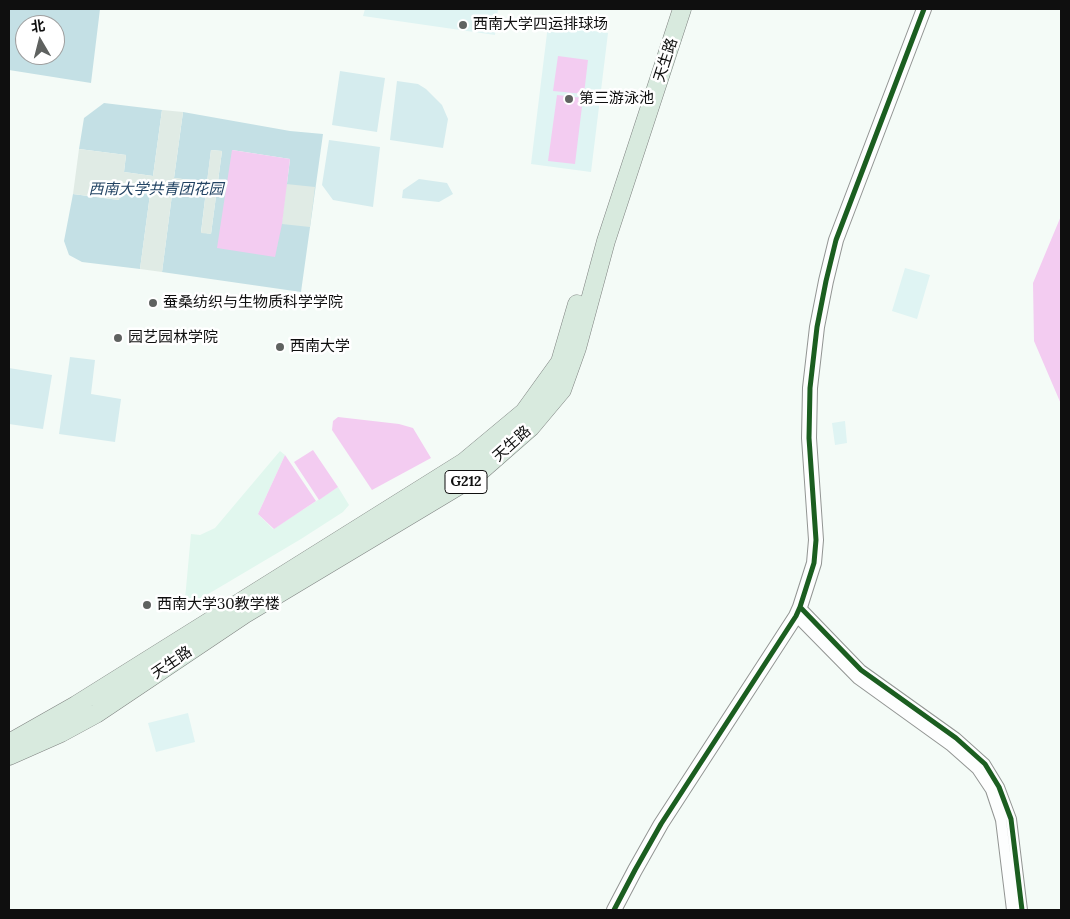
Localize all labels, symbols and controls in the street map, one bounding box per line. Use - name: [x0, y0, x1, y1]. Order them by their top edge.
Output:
- north arrow: [15, 15, 65, 65]
- text: 北: [30, 16, 46, 36]
- place label: 西南大学四运排球场: [473, 16, 608, 34]
- marker: 西南大学四运排球场: [457, 19, 469, 31]
- street label: 天生路: [650, 36, 682, 84]
- place label: 第三游泳池: [579, 90, 654, 108]
- marker: 第三游泳池: [563, 93, 575, 105]
- park label: 西南大学共青团花园: [89, 181, 223, 199]
- place label: 蚕桑纺织与生物质科学学院: [163, 294, 343, 312]
- marker: 蚕桑纺织与生物质科学学院: [147, 297, 159, 309]
- place label: 园艺园林学院: [128, 329, 218, 347]
- marker: 园艺园林学院: [112, 332, 124, 344]
- place label: 西南大学: [290, 338, 350, 356]
- marker: 西南大学: [274, 341, 286, 353]
- street label: 天生路: [489, 422, 535, 466]
- road number: G212: [445, 471, 487, 494]
- place label: 西南大学30教学楼: [157, 596, 280, 614]
- marker: 西南大学30教学楼: [141, 599, 153, 611]
- street label: 天生路: [148, 643, 196, 683]

